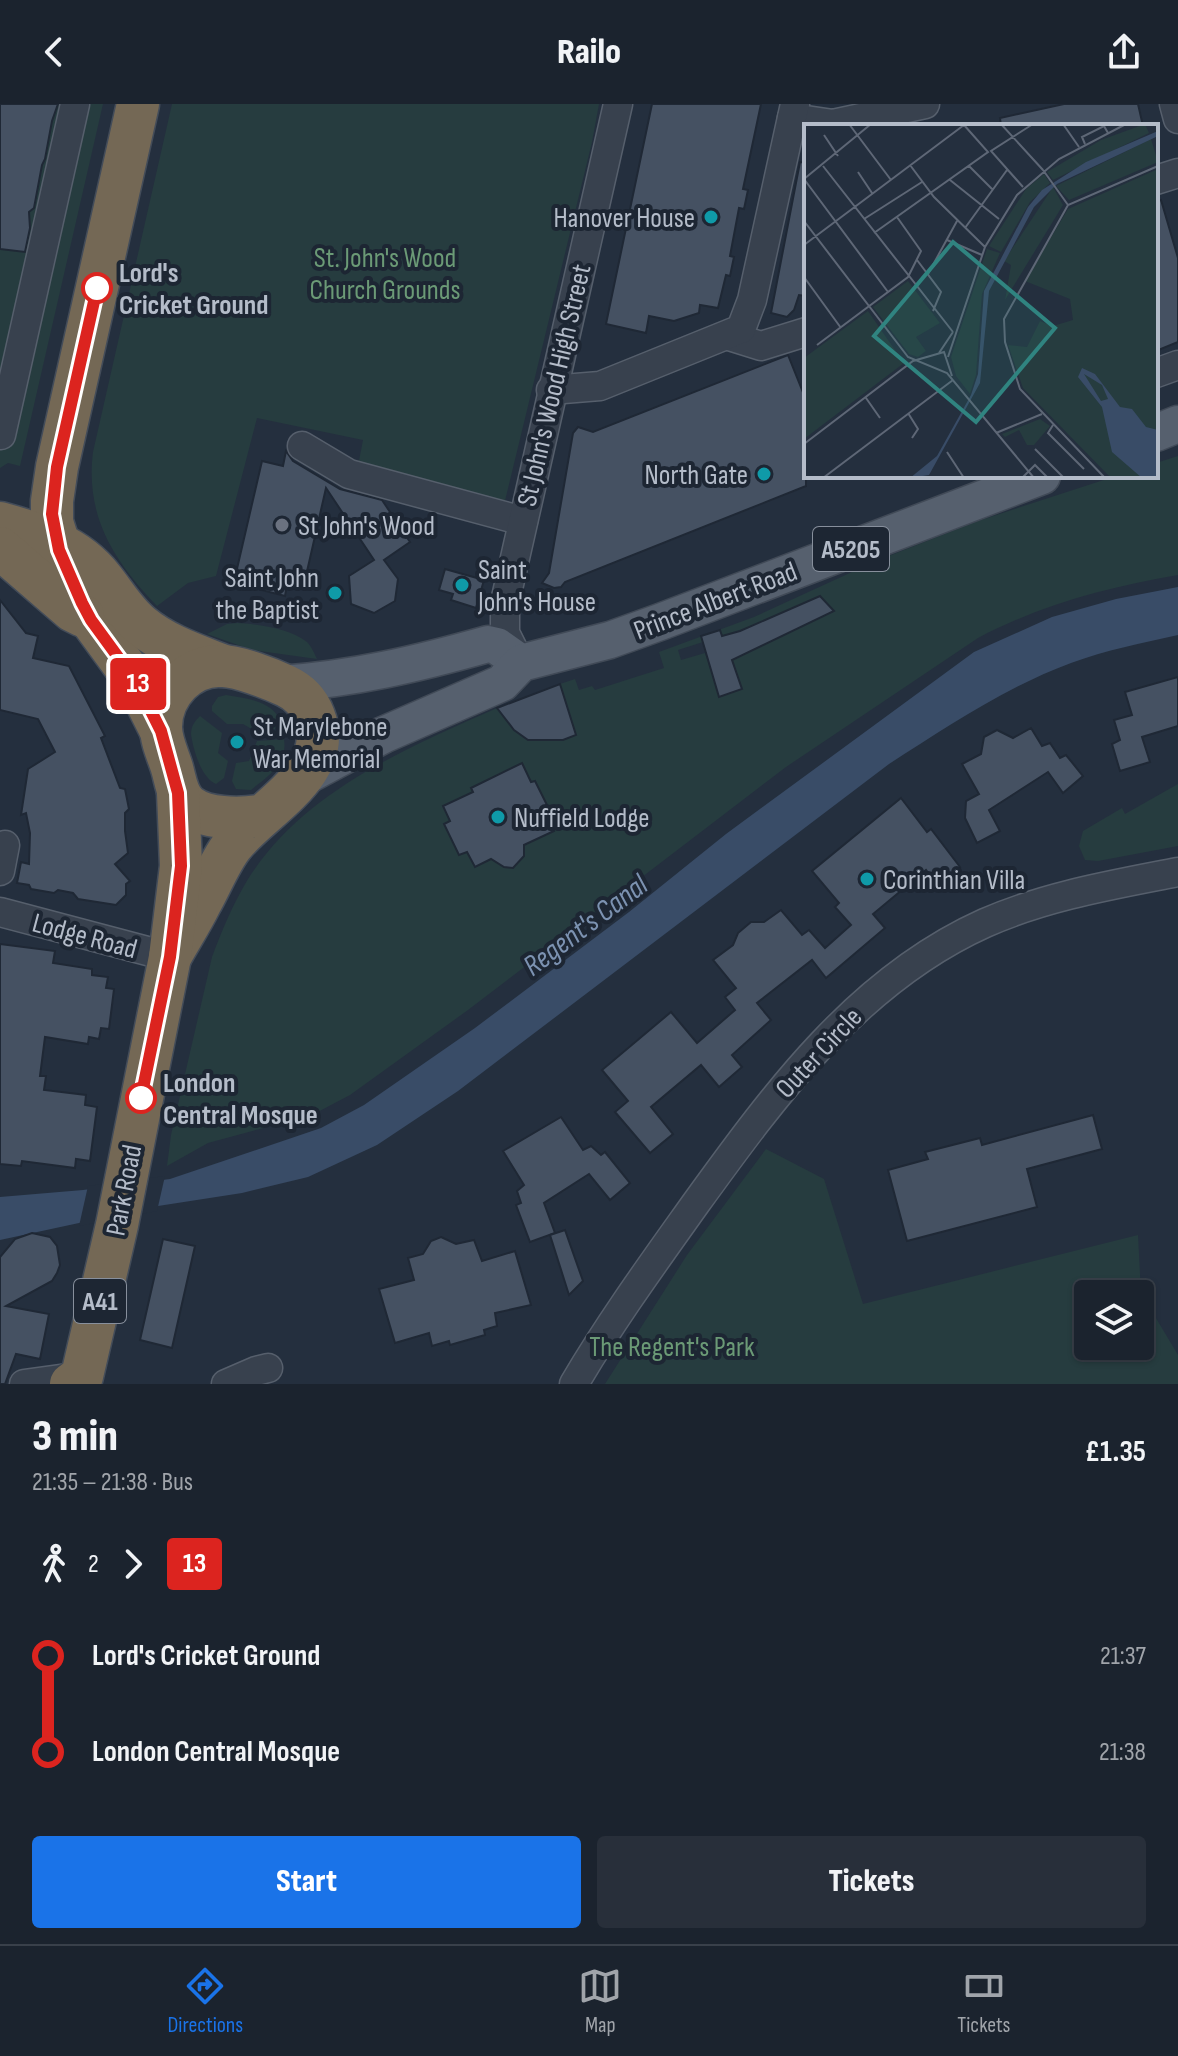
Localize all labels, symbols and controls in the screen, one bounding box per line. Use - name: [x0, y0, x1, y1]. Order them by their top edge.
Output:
- icon: back: [32, 30, 76, 74]
- icon: share: [1102, 30, 1146, 74]
- text: Railo: [557, 31, 621, 74]
- inset map: [804, 124, 1158, 478]
- place label: Hanover House: [553, 202, 695, 235]
- marker: Hanover House: [702, 208, 720, 226]
- park label: St. John's Wood Church Grounds: [309, 242, 461, 307]
- place label: Lord's Cricket Ground: [119, 257, 268, 322]
- street label: St John's Wood High Street: [511, 261, 598, 510]
- marker: Lord's Cricket Ground: [82, 273, 112, 303]
- place label: North Gate: [645, 459, 748, 492]
- marker: North Gate: [755, 465, 773, 483]
- place label: St John's Wood: [298, 510, 435, 543]
- marker: St John's Wood: [273, 516, 291, 534]
- road number: A5205: [813, 527, 889, 571]
- place label: Saint John's House: [477, 554, 596, 619]
- street label: Prince Albert Road: [629, 555, 802, 648]
- place label: Saint John the Baptist: [216, 562, 319, 627]
- marker: Saint John's House: [453, 576, 471, 594]
- marker: Saint John the Baptist: [326, 584, 344, 602]
- line badge: 13: [102, 658, 174, 710]
- text: 13: [126, 667, 150, 700]
- place label: St Marylebone War Memorial: [253, 711, 387, 776]
- marker: St Marylebone War Memorial: [228, 733, 246, 751]
- place label: Nuffield Lodge: [514, 802, 650, 835]
- marker: Nuffield Lodge: [489, 808, 507, 826]
- place label: Corinthian Villa: [883, 864, 1025, 897]
- water label: Regent's Canal: [516, 866, 656, 984]
- marker: Corinthian Villa: [858, 870, 876, 888]
- street label: Lodge Road: [29, 907, 140, 966]
- street label: Outer Circle: [769, 1001, 869, 1105]
- place label: London Central Mosque: [163, 1067, 318, 1132]
- marker: London Central Mosque: [126, 1083, 156, 1113]
- street label: Park Road: [99, 1142, 149, 1239]
- road number: A41: [74, 1279, 126, 1323]
- map controls: [1074, 1280, 1154, 1360]
- button: layers: [1074, 1280, 1154, 1360]
- park label: The Regent's Park: [589, 1331, 755, 1364]
- text: 3 min: [32, 1410, 118, 1463]
- text: £1.35: [1085, 1434, 1146, 1470]
- text: 21:35 – 21:38 · Bus: [32, 1467, 193, 1498]
- icon: walk: [32, 1542, 76, 1586]
- icon: forward: [111, 1542, 155, 1586]
- text: 13: [183, 1547, 206, 1580]
- text: 2: [88, 1549, 99, 1580]
- text: Lord's Cricket Ground: [92, 1638, 320, 1674]
- text: 21:37: [1100, 1641, 1146, 1672]
- text: London Central Mosque: [92, 1734, 340, 1770]
- text: 21:38: [1099, 1737, 1146, 1768]
- button: Start: [32, 1836, 581, 1928]
- button: Tickets: [597, 1836, 1146, 1928]
- tab: Directions: [168, 1964, 243, 2039]
- tab: Map: [578, 1964, 622, 2039]
- tab: Tickets: [957, 1964, 1010, 2039]

